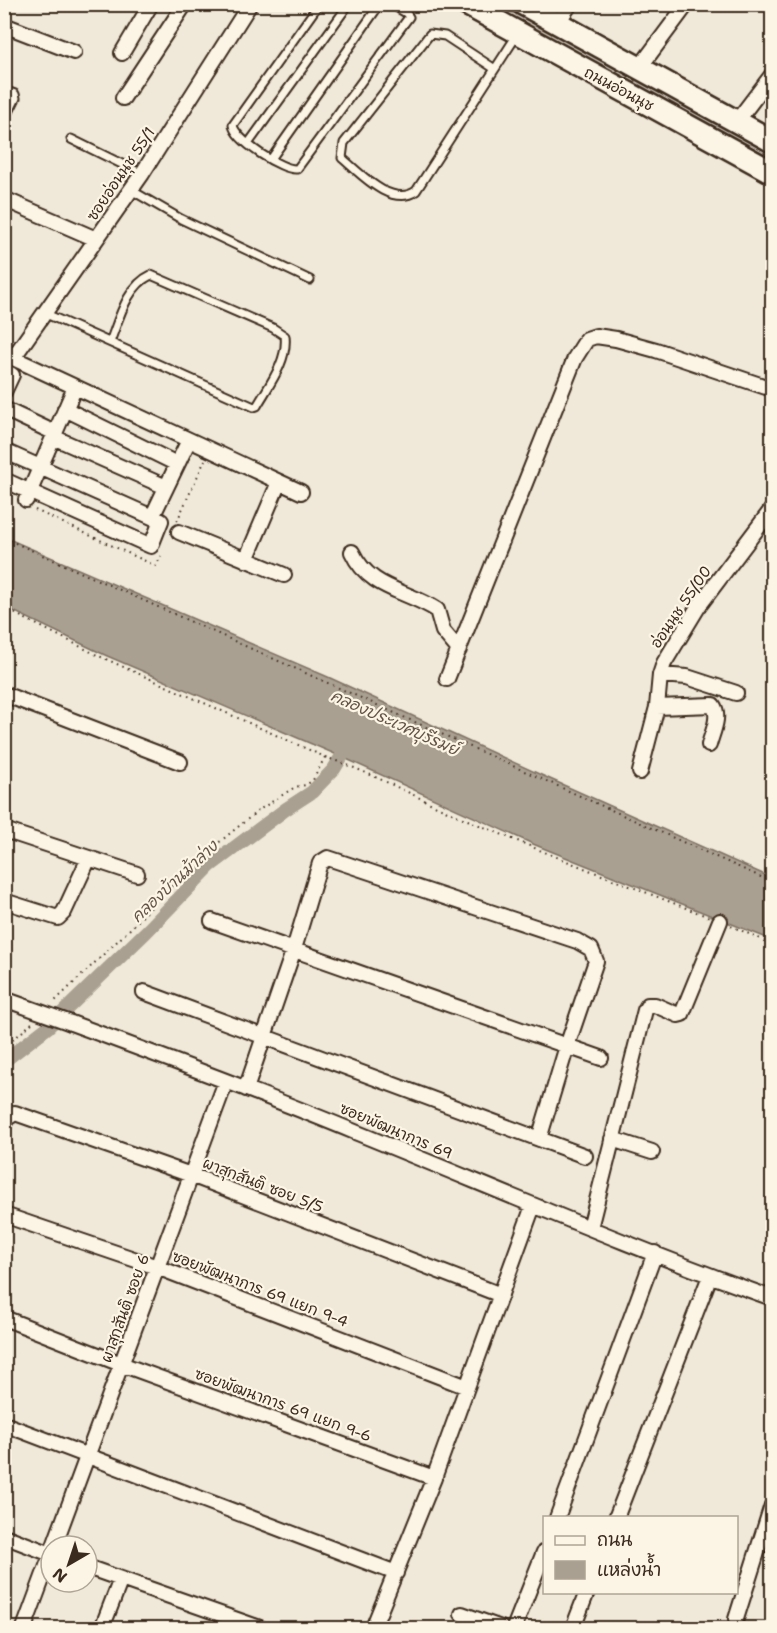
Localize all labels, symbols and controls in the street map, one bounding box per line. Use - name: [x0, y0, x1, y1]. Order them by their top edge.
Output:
- street label: ถนนอ่อนนุช: [580, 62, 658, 117]
- street label: ซอยอ่อนนุช 55/1: [82, 123, 161, 225]
- street label: อ่อนนุช 55/00: [646, 562, 717, 653]
- water label: คลองประเวศบุรีรมย์: [327, 685, 466, 763]
- water label: คลองบ้านม้าล่าง: [127, 835, 223, 927]
- street label: ซอยพัฒนาการ 69: [336, 1098, 456, 1164]
- street label: ผาสุกสันติ ซอย 5/5: [200, 1153, 326, 1218]
- street label: ซอยพัฒนาการ 69 แยก 9-4: [169, 1246, 351, 1332]
- street label: ผาสุกสันติ ซอย 6: [96, 1251, 155, 1365]
- street label: ซอยพัฒนาการ 69 แยก 9-6: [192, 1364, 374, 1446]
- legend: [543, 1516, 738, 1594]
- text: ถนน: [597, 1528, 632, 1552]
- north arrow: [39, 1534, 99, 1594]
- text: แหล่งน้ำ: [597, 1553, 661, 1582]
- text: N: [48, 1563, 71, 1587]

